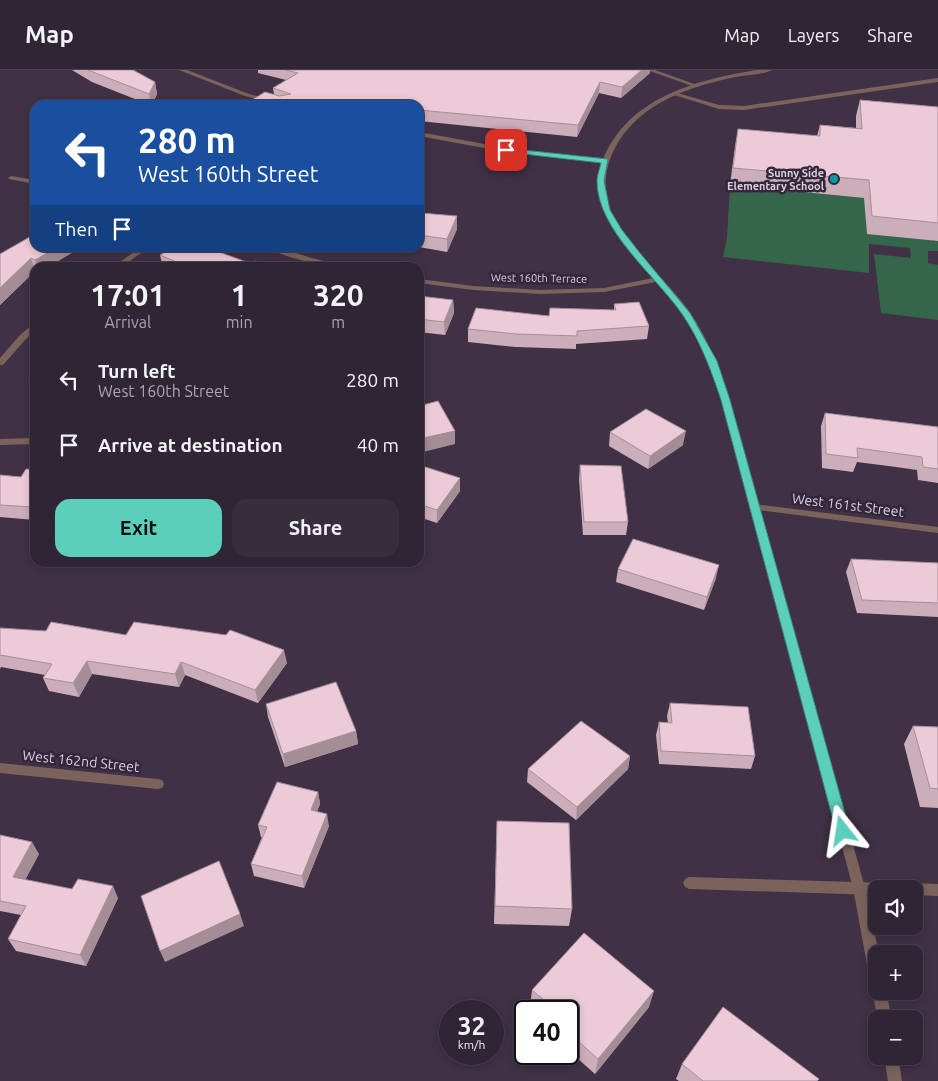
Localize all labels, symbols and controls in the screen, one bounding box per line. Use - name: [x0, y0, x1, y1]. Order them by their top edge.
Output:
- text: Map: [25, 21, 74, 48]
- text: Map: [724, 25, 760, 45]
- text: Layers: [788, 25, 839, 45]
- text: Share: [867, 25, 913, 45]
- icon: left: [55, 120, 120, 185]
- text: 280 m: [138, 120, 236, 160]
- pin: [485, 129, 527, 171]
- icon: arrive: [492, 136, 520, 164]
- text: West 160th Street: [138, 161, 318, 186]
- place label: Sunny Side Elementary School: [727, 167, 825, 192]
- marker: Sunny Side Elementary School: [828, 173, 840, 185]
- icon: arrive: [108, 215, 136, 243]
- text: Then: [55, 218, 98, 240]
- street label: West 160th Terrace: [491, 271, 587, 285]
- text: 17:01: [90, 278, 165, 312]
- text: 1: [231, 278, 248, 312]
- text: 320: [313, 278, 364, 312]
- text: Arrival: [105, 313, 151, 331]
- text: min: [226, 313, 253, 331]
- text: m: [331, 313, 345, 331]
- text: Turn left: [98, 360, 176, 382]
- icon: left: [55, 366, 83, 394]
- text: 280 m: [346, 369, 399, 391]
- text: West 160th Street: [98, 382, 229, 400]
- icon: arrive: [55, 431, 83, 459]
- text: Arrive at destination: [98, 434, 283, 456]
- text: 40 m: [357, 434, 399, 456]
- street label: West 161st Street: [791, 490, 905, 520]
- button: Exit: [55, 499, 222, 557]
- button: Share: [232, 499, 399, 557]
- street label: West 162nd Street: [22, 747, 141, 775]
- position arrow: [816, 804, 868, 856]
- map controls: [868, 880, 923, 1065]
- button: sound: [868, 880, 923, 935]
- button: +: [868, 945, 923, 1000]
- speed limit sign: 40: [514, 1000, 579, 1065]
- button: −: [868, 1010, 923, 1065]
- text: 32: [457, 1012, 486, 1040]
- text: km/h: [458, 1038, 485, 1051]

